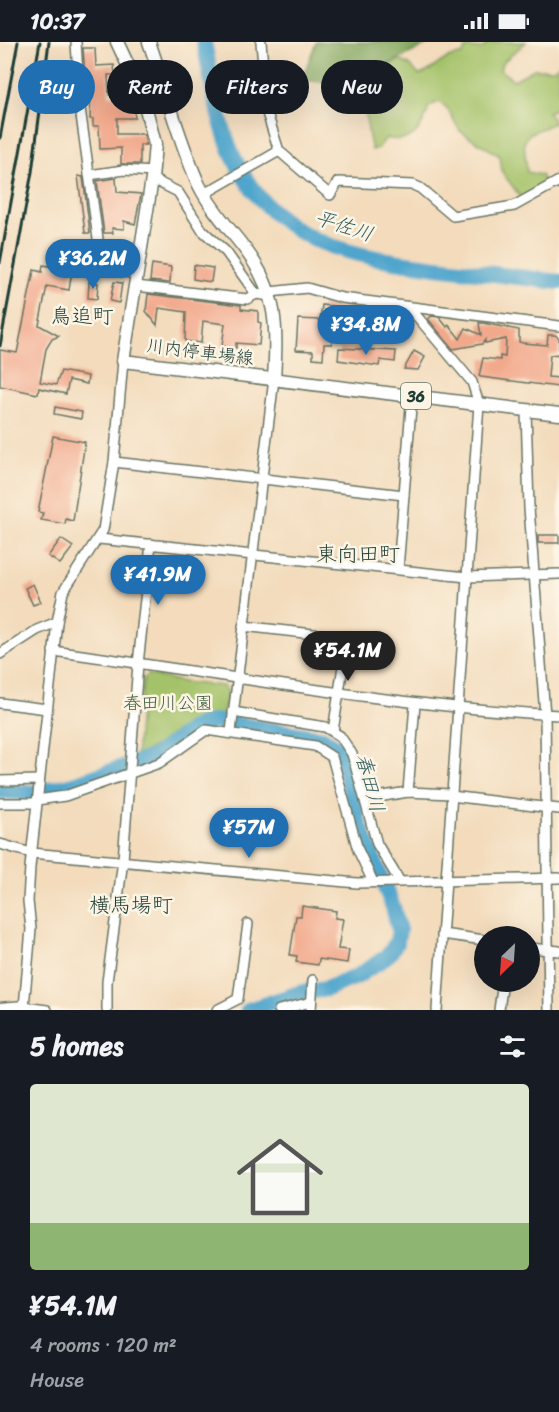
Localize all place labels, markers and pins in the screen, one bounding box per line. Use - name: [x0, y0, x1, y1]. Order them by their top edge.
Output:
- pin: ¥36.2M: [44, 239, 142, 290]
- pin: ¥34.8M: [317, 305, 415, 356]
- pin: ¥41.9M: [109, 555, 207, 606]
- pin: ¥54.1M: [299, 631, 397, 682]
- pin: ¥57M: [213, 808, 285, 859]

